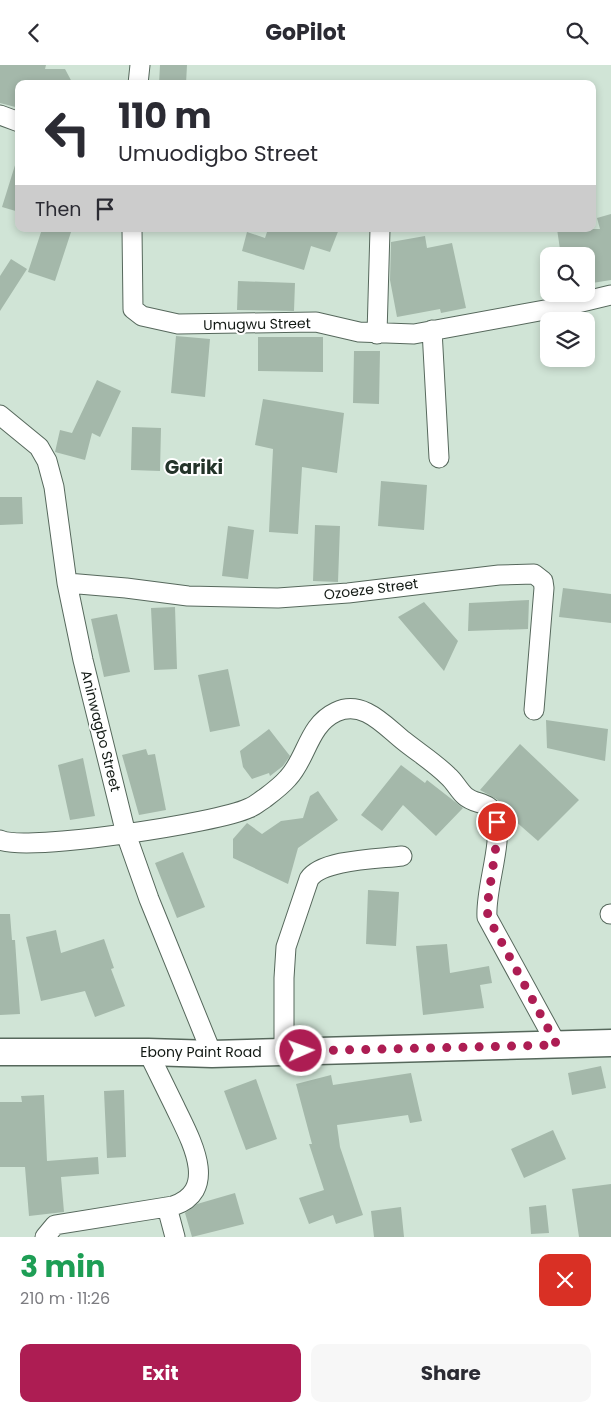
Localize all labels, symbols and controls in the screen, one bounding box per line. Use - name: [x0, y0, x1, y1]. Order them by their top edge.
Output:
- text: GoPilot: [265, 17, 346, 48]
- icon: back: [20, 19, 48, 47]
- icon: search: [563, 19, 591, 47]
- text: 110 m: [118, 91, 212, 140]
- icon: left: [35, 100, 100, 165]
- text: Umuodigbo Street: [118, 138, 318, 169]
- icon: arrive: [91, 195, 119, 223]
- text: Then: [35, 196, 81, 223]
- map controls: [540, 247, 595, 367]
- button: search: [540, 247, 595, 302]
- button: layers: [540, 312, 595, 367]
- street label: Umugwu Street: [203, 313, 311, 335]
- district label: Gariki: [165, 454, 223, 481]
- street label: Ozoeze Street: [323, 573, 419, 605]
- street label: Aninwagbo Street: [76, 668, 126, 794]
- pin: [476, 801, 518, 843]
- icon: arrive: [483, 808, 511, 836]
- position arrow: [274, 1024, 326, 1076]
- street label: Ebony Paint Road: [140, 1042, 262, 1062]
- text: 3 min: [20, 1245, 105, 1288]
- button: close: [539, 1254, 591, 1306]
- text: 210 m · 11:26: [20, 1287, 110, 1310]
- button: Exit: [20, 1344, 301, 1402]
- button: Share: [311, 1344, 591, 1402]

